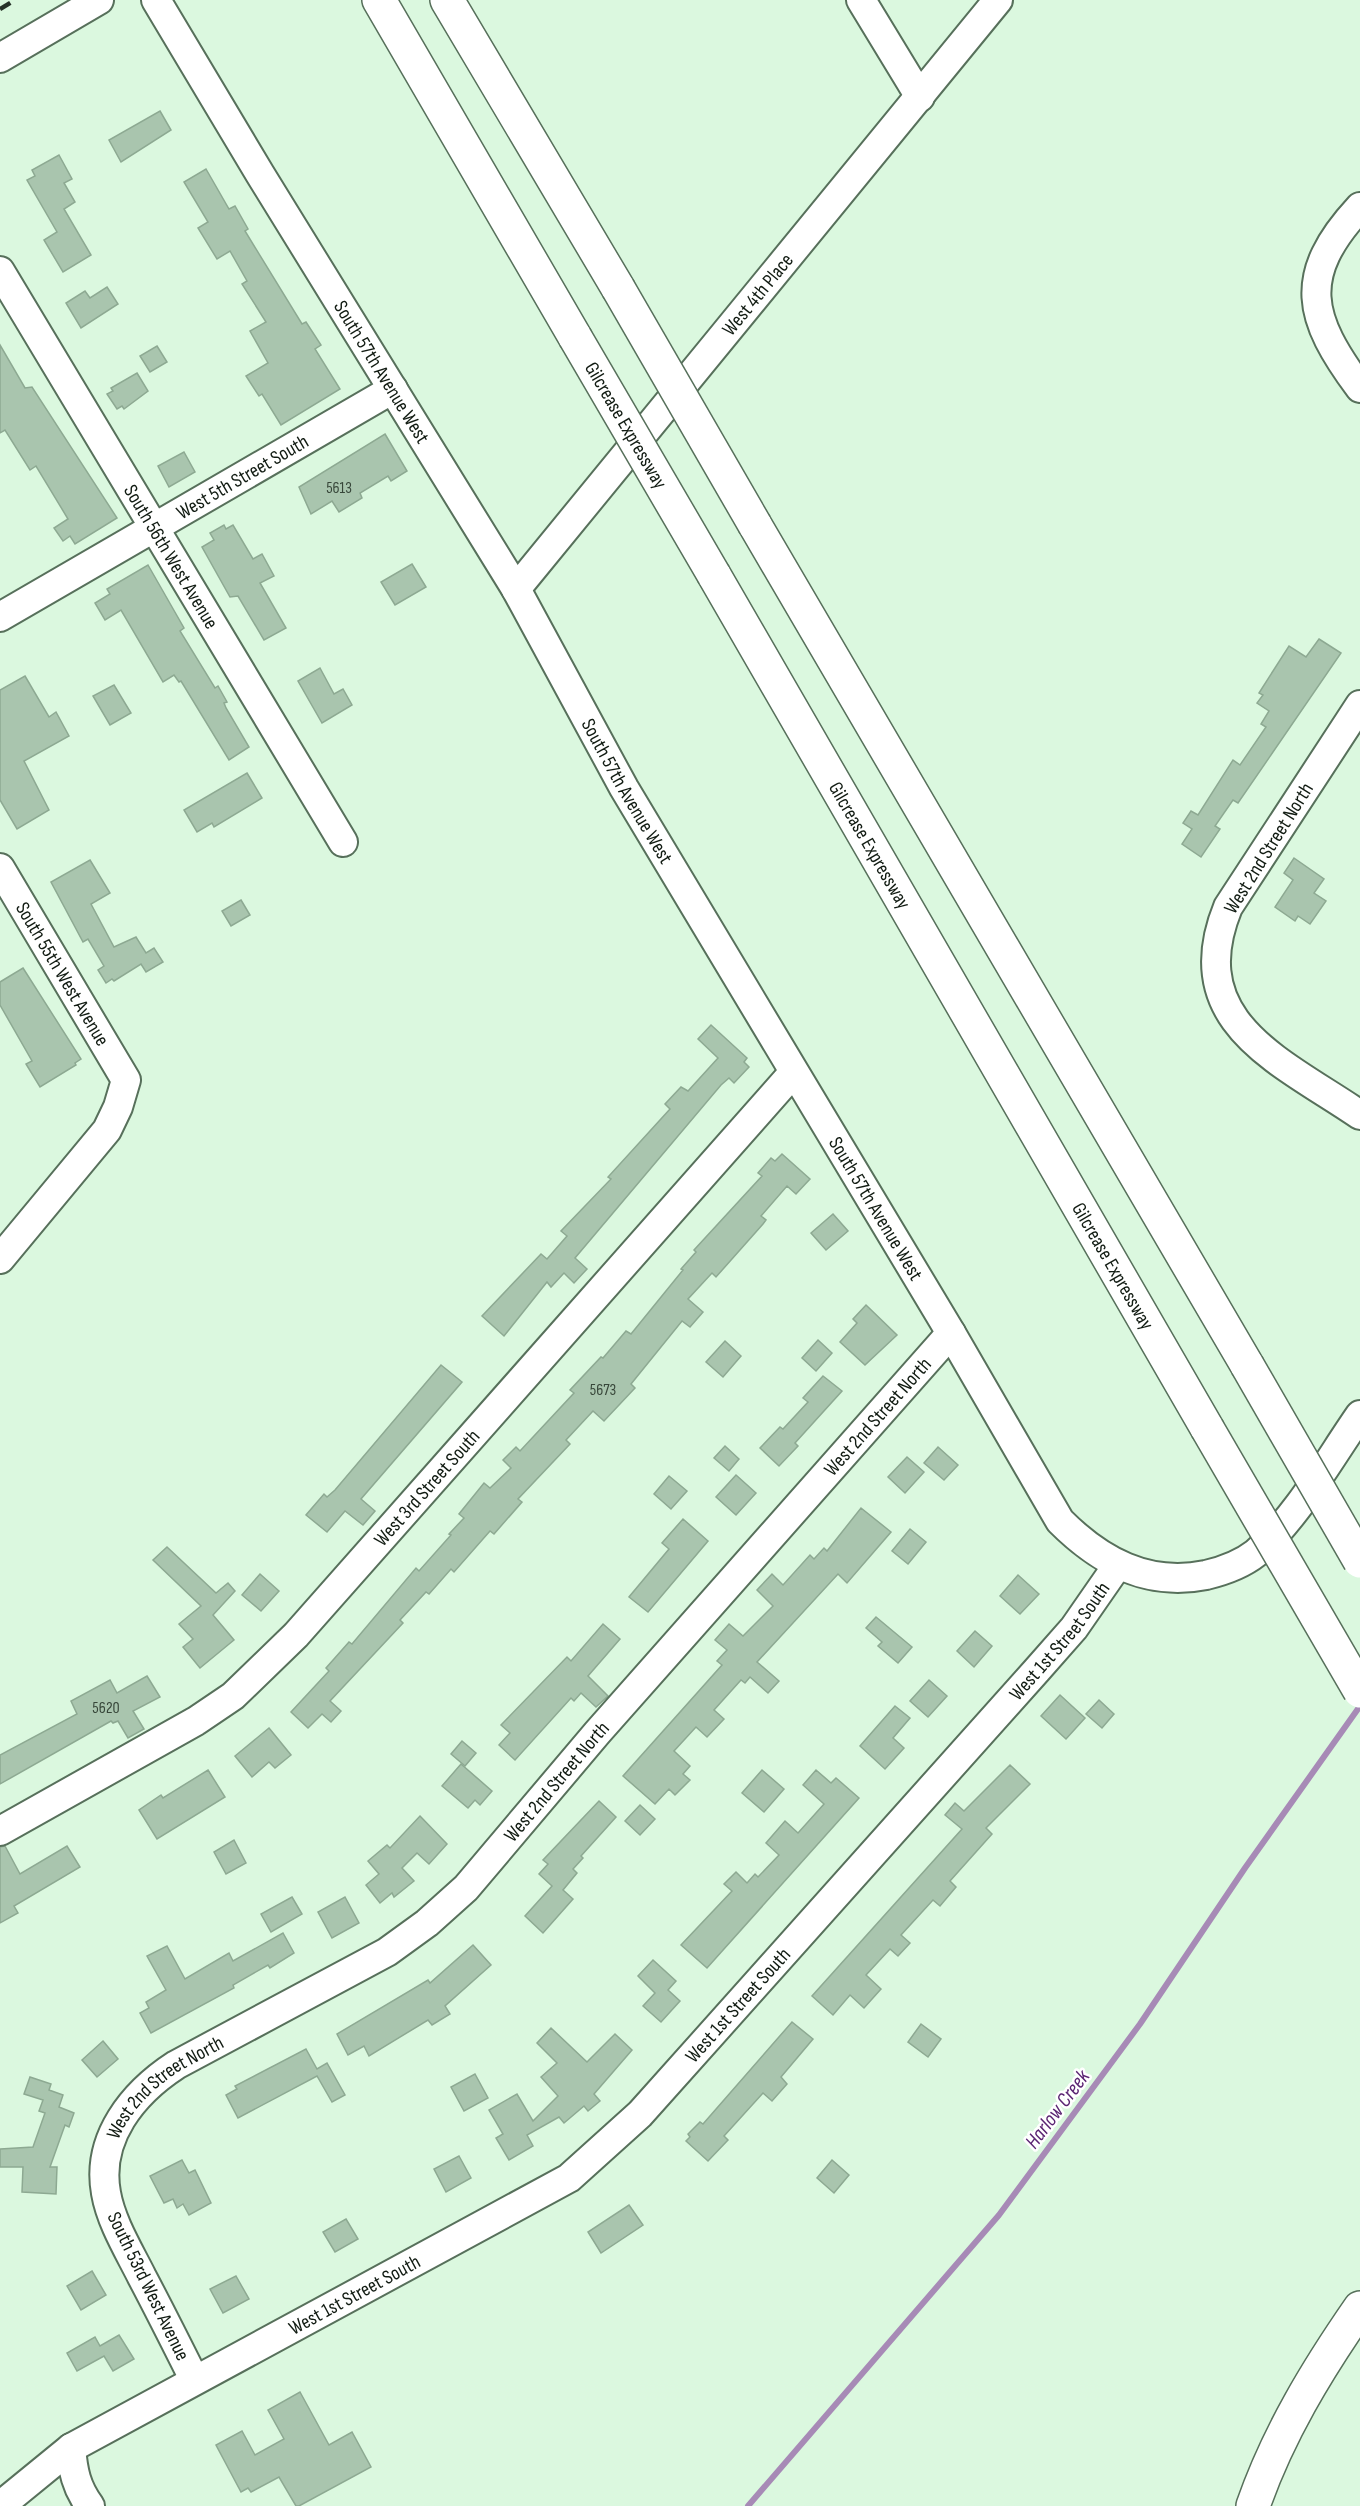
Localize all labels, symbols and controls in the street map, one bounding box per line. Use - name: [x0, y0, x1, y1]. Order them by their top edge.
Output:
- street label: West 4th Place: [717, 249, 799, 341]
- street label: South 57th Avenue West: [328, 296, 434, 448]
- street label: Gilcrease Expressway: [579, 358, 672, 494]
- street label: West 5th Street South: [172, 430, 313, 525]
- house number: 5613: [326, 479, 352, 498]
- street label: South 56th West Avenue: [118, 481, 223, 633]
- street label: South 57th Avenue West: [576, 715, 678, 868]
- street label: Gilcrease Expressway: [823, 778, 916, 914]
- street label: West 2nd Street North: [1219, 779, 1319, 918]
- street label: South 55th West Avenue: [10, 898, 114, 1051]
- street label: South 57th Avenue West: [823, 1133, 928, 1285]
- street label: Gilcrease Expressway: [1066, 1199, 1159, 1335]
- street label: West 2nd Street North: [819, 1353, 937, 1481]
- house number: 5673: [590, 1381, 616, 1400]
- street label: West 3rd Street South: [369, 1425, 485, 1552]
- street label: West 1st Street South: [1005, 1578, 1115, 1706]
- house number: 5620: [92, 1699, 120, 1718]
- street label: West 2nd Street North: [499, 1717, 615, 1847]
- street label: West 1st Street South: [681, 1943, 796, 2068]
- street label: West 2nd Street North: [102, 2031, 228, 2143]
- water label: Harlow Creek: [1020, 2064, 1096, 2153]
- street label: South 53rd West Avenue: [102, 2208, 195, 2365]
- street label: West 1st Street South: [285, 2250, 425, 2341]

